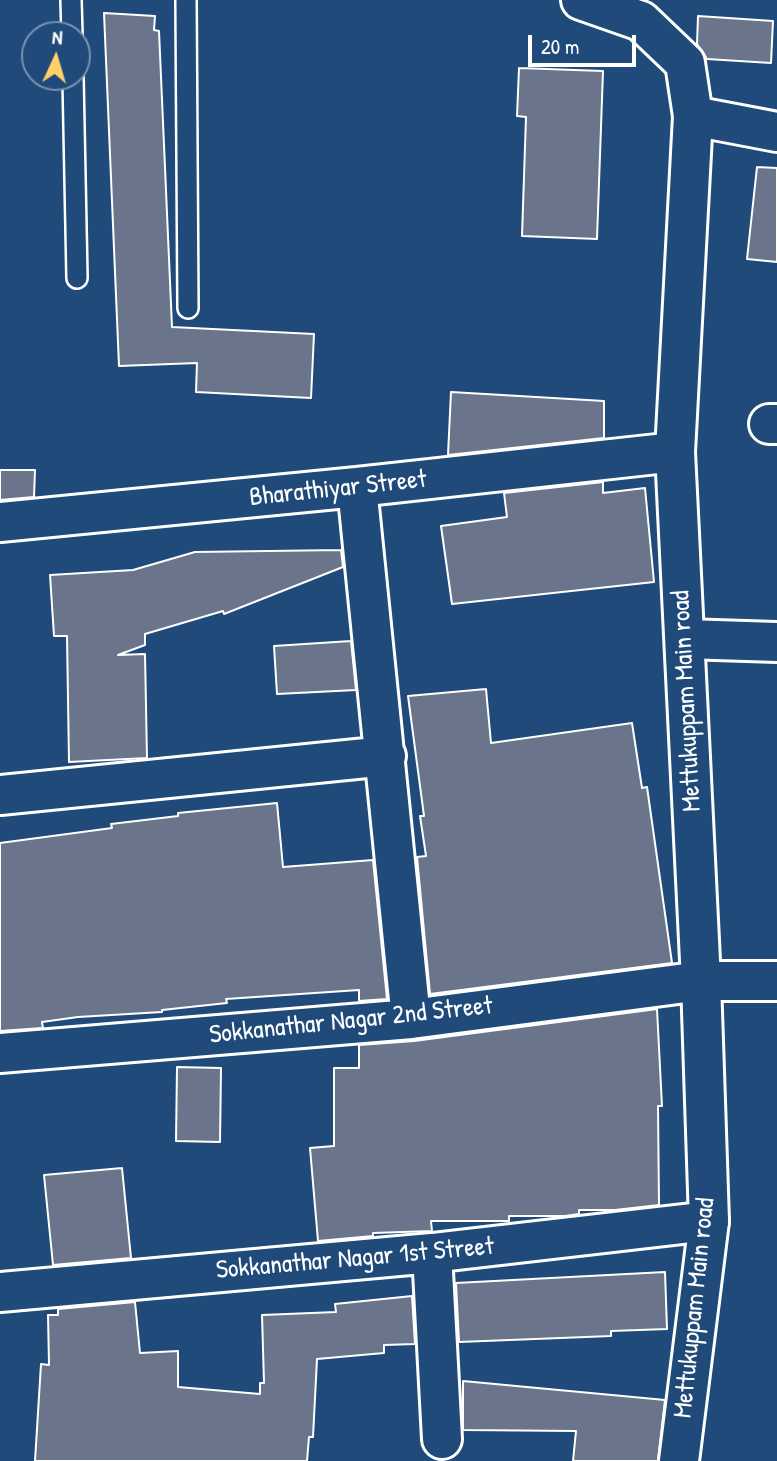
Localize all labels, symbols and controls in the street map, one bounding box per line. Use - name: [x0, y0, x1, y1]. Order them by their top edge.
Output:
- north arrow: [21, 21, 91, 91]
- scale bar: [532, 21, 640, 65]
- text: N: [51, 24, 63, 50]
- text: 20 m: [541, 32, 579, 61]
- street label: Bharathiyar Street: [248, 464, 428, 514]
- street label: Mettukuppam Main road: [666, 590, 708, 812]
- street label: Sokkanathar Nagar 2nd Street: [208, 991, 494, 1051]
- street label: Mettukuppam Main road: [668, 1196, 722, 1420]
- street label: Sokkanathar Nagar 1st Street: [215, 1231, 495, 1287]

